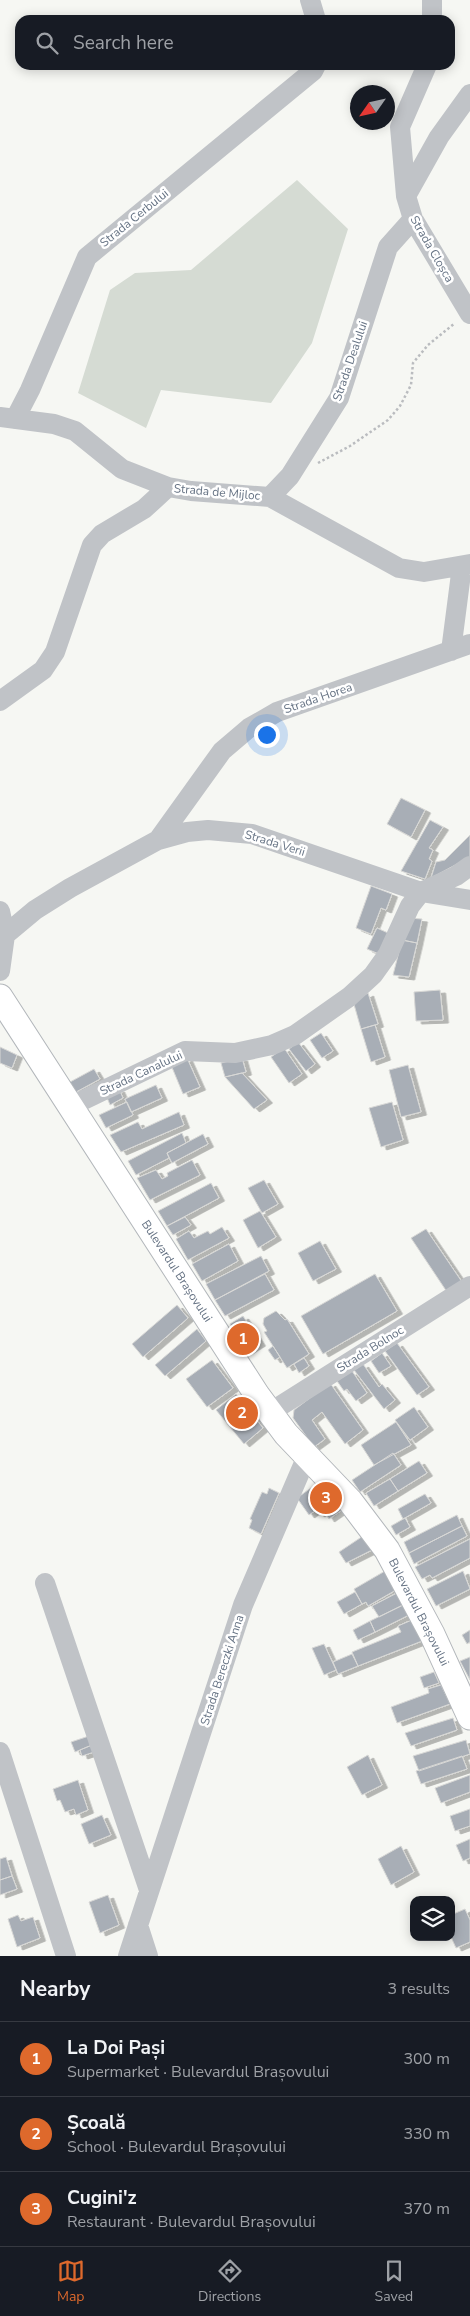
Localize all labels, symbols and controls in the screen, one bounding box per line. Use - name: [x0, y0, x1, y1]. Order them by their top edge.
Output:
- search box: [15, 15, 455, 70]
- icon: search: [33, 29, 61, 57]
- text: Search here: [73, 30, 174, 56]
- north arrow: [350, 85, 395, 130]
- street label: Strada Cerbului: [96, 185, 172, 251]
- street label: Strada Cloșca: [406, 213, 458, 285]
- street label: Strada Dealului: [329, 319, 371, 403]
- street label: Strada de Mijloc: [173, 480, 261, 504]
- street label: Strada Horea: [282, 679, 354, 717]
- your location: [254, 722, 280, 748]
- street label: Strada Verii: [243, 826, 307, 860]
- street label: Strada Canalului: [97, 1047, 185, 1099]
- street label: Bulevardul Brașovului: [138, 1217, 216, 1325]
- pin: 1: [227, 1320, 259, 1358]
- street label: Strada Bolnoc: [334, 1322, 407, 1376]
- pin: 2: [226, 1394, 258, 1432]
- pin: 3: [310, 1479, 342, 1517]
- street label: Bulevardul Brașovului: [385, 1555, 453, 1669]
- street label: Strada Bereczki Anna: [197, 1613, 247, 1727]
- map controls: [410, 1896, 455, 1941]
- button: layers: [410, 1896, 455, 1941]
- text: Nearby: [20, 1975, 90, 2003]
- text: 3 results: [388, 1978, 450, 2000]
- text: La Doi Pași: [67, 2035, 165, 2061]
- text: 1: [31, 2048, 41, 2070]
- text: 300 m: [403, 2048, 450, 2070]
- text: Supermarket · Bulevardul Brașovului: [67, 2061, 329, 2083]
- text: Școală: [67, 2110, 126, 2136]
- text: 2: [31, 2123, 41, 2145]
- text: 330 m: [403, 2123, 450, 2145]
- text: School · Bulevardul Brașovului: [67, 2136, 286, 2158]
- text: Cugini'z: [67, 2185, 137, 2211]
- text: 3: [31, 2198, 41, 2220]
- text: 370 m: [403, 2198, 450, 2220]
- text: Restaurant · Bulevardul Brașovului: [67, 2211, 316, 2233]
- tab: Map: [57, 2257, 85, 2306]
- tab: Directions: [198, 2257, 261, 2306]
- tab: Saved: [375, 2257, 413, 2306]

